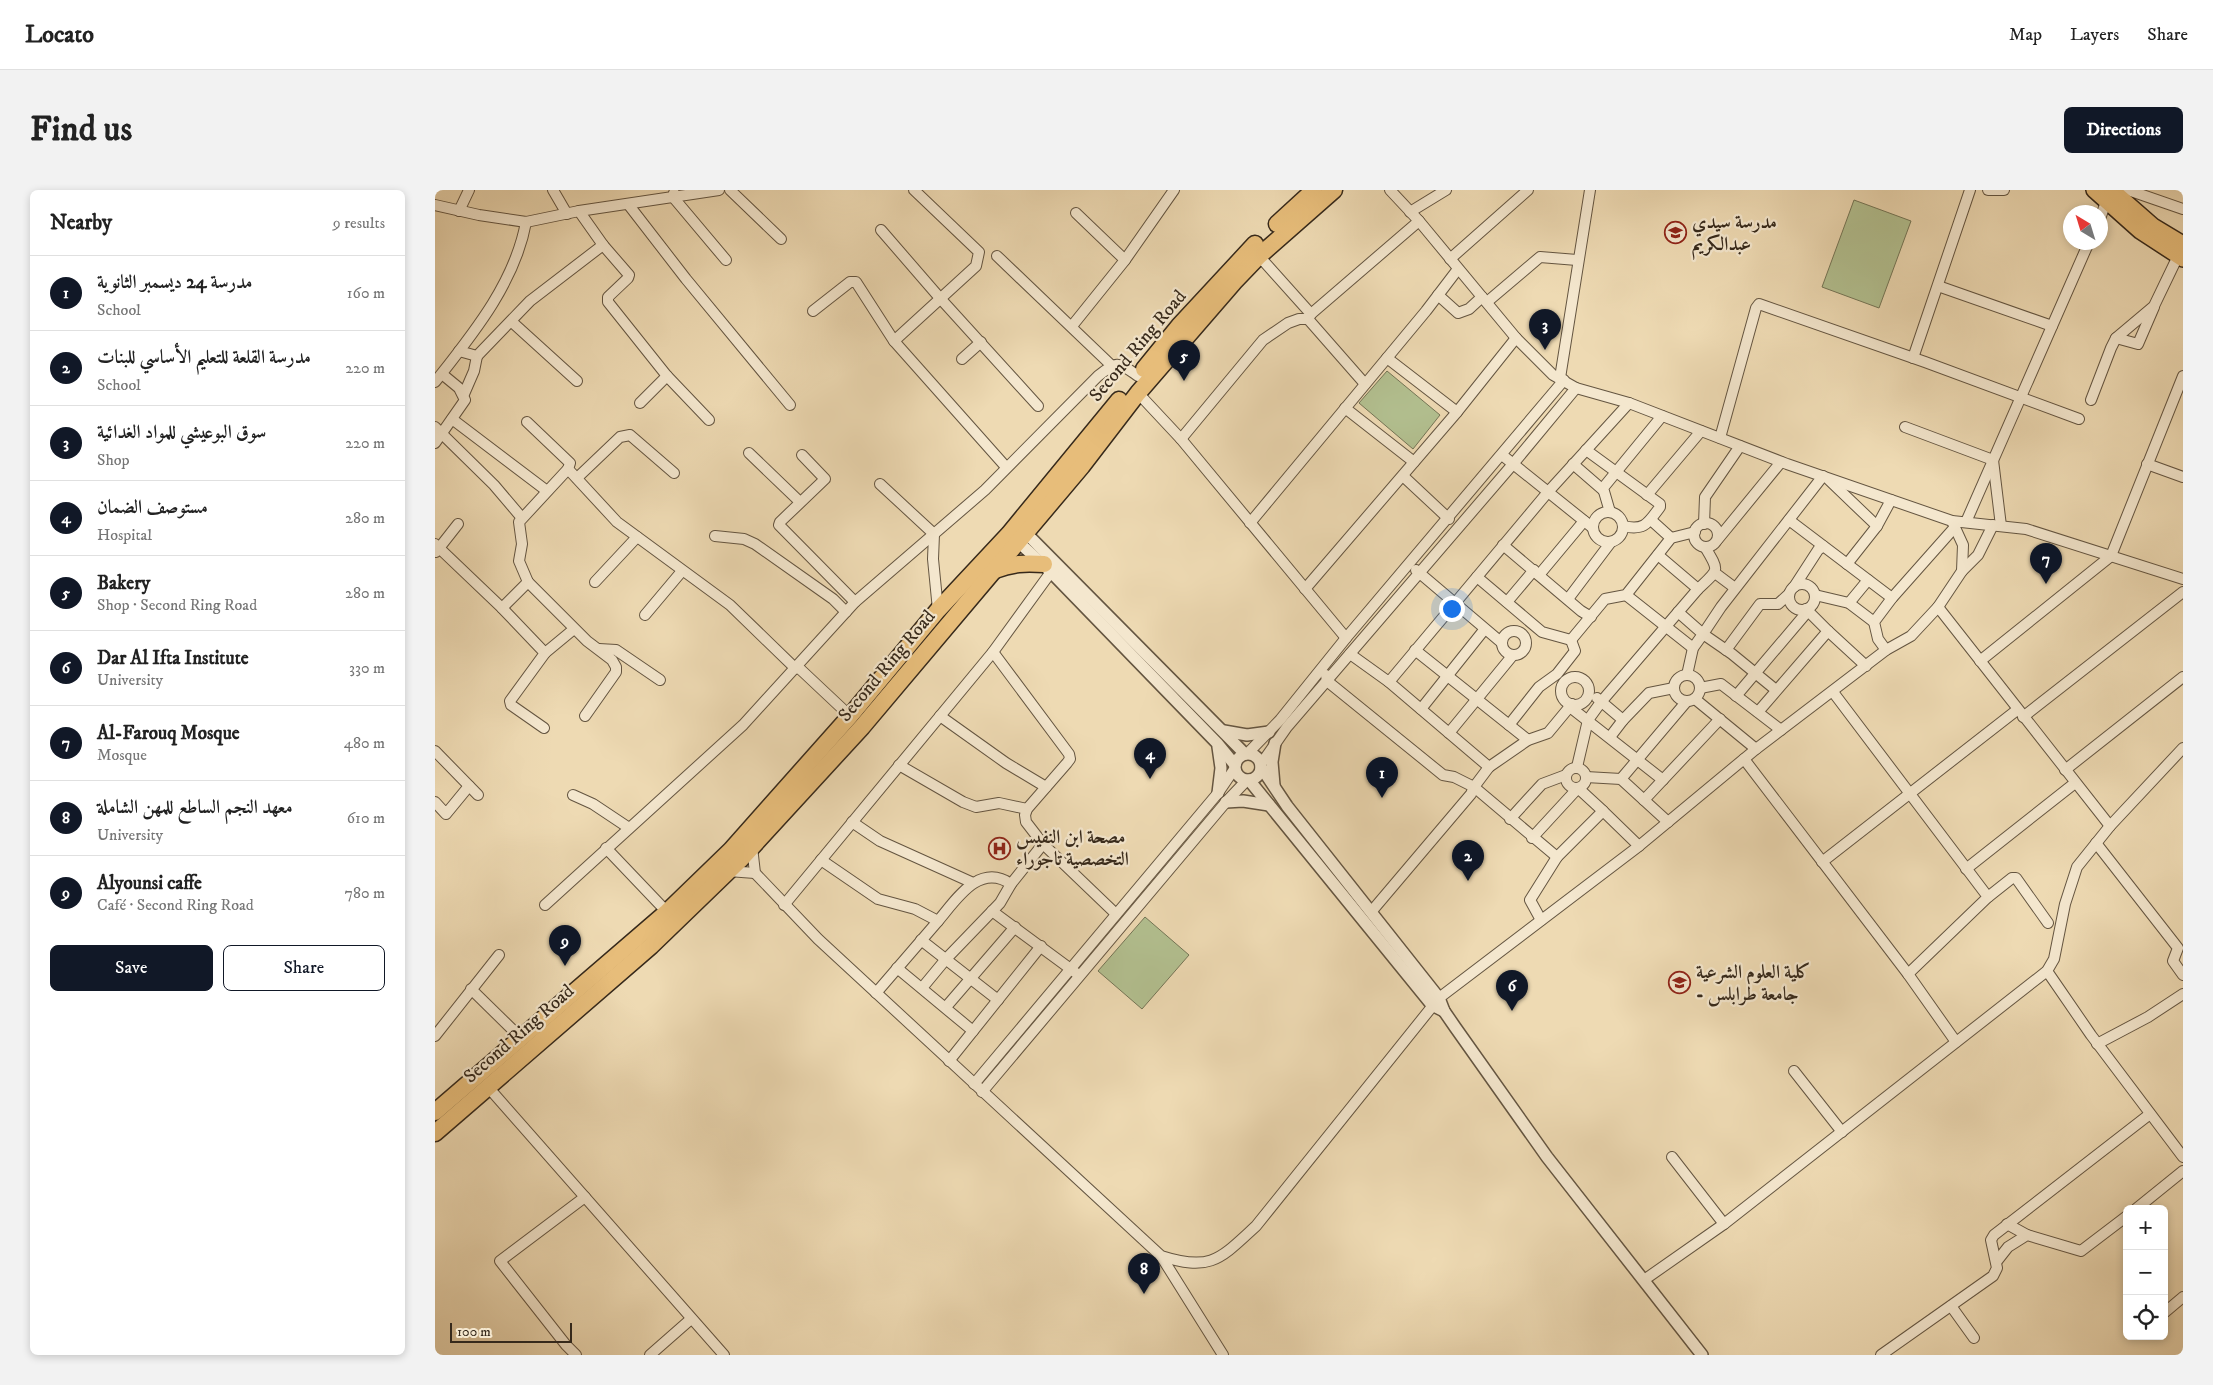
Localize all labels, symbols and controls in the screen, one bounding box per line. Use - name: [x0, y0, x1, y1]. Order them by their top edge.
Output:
- text: Locato: [25, 20, 94, 50]
- text: Map: [2009, 24, 2042, 46]
- text: Layers: [2070, 24, 2119, 46]
- text: Share: [2147, 24, 2188, 46]
- button: Directions: [2064, 107, 2183, 153]
- text: Find us: [30, 108, 132, 152]
- north arrow: [2063, 205, 2108, 250]
- text: Nearby: [50, 210, 112, 236]
- place label: مدرسة سيدي عبدالكريم: [1692, 211, 1777, 260]
- text: 9 results: [333, 213, 385, 233]
- school or university icon: مدرسة سيدي عبدالكريم: [1664, 221, 1688, 245]
- text: مدرسة 24 ديسمبر الثانوية: [97, 271, 252, 294]
- text: 1: [63, 283, 69, 303]
- text: 160 m: [347, 283, 385, 303]
- street label: Second Ring Road: [1085, 285, 1192, 407]
- text: School: [97, 300, 141, 320]
- pin: 3: [1529, 309, 1561, 350]
- pin: 5: [1168, 340, 1200, 381]
- text: مدرسة القلعة للتعليم الأساسي للبنات: [97, 346, 311, 369]
- text: 2: [62, 358, 70, 378]
- text: 220 m: [345, 358, 385, 378]
- text: School: [97, 375, 141, 395]
- text: سوق البوعيشي للمواد الغدائية: [97, 421, 266, 444]
- text: 3: [63, 433, 69, 453]
- text: 220 m: [345, 433, 385, 453]
- text: Shop: [97, 450, 130, 470]
- text: مستوصف الضمان: [97, 496, 208, 519]
- text: 4: [61, 508, 71, 528]
- text: 280 m: [345, 508, 385, 528]
- text: Hospital: [97, 525, 152, 545]
- pin: 7: [2030, 543, 2062, 584]
- text: Bakery: [97, 572, 150, 595]
- text: 5: [62, 583, 70, 603]
- text: 280 m: [345, 583, 385, 603]
- text: Shop · Second Ring Road: [97, 595, 257, 615]
- your location: [1439, 596, 1465, 622]
- street label: Second Ring Road: [834, 605, 941, 727]
- text: Dar Al Ifta Institute: [97, 647, 249, 670]
- text: 6: [62, 658, 70, 678]
- text: 330 m: [349, 658, 385, 678]
- text: University: [97, 670, 163, 690]
- text: Al-Farouq Mosque: [97, 722, 240, 745]
- text: 7: [62, 733, 70, 753]
- text: 480 m: [344, 733, 385, 753]
- pin: 4: [1134, 738, 1166, 779]
- text: Mosque: [97, 745, 147, 765]
- pin: 1: [1366, 757, 1398, 798]
- text: معهد النجم الساطع للمهن الشاملة: [97, 796, 293, 819]
- text: 8: [62, 808, 70, 828]
- text: 610 m: [347, 808, 385, 828]
- text: University: [97, 825, 163, 845]
- place label: مصحة ابن النفيس التخصصية تاجوراء: [1016, 826, 1129, 871]
- hospital icon: مصحة ابن النفيس التخصصية تاجوراء: [988, 836, 1012, 860]
- pin: 2: [1452, 840, 1484, 881]
- text: Alyounsi caffe: [97, 872, 202, 895]
- text: 9: [62, 883, 70, 903]
- text: 780 m: [345, 883, 385, 903]
- text: Café · Second Ring Road: [97, 895, 254, 915]
- pin: 9: [549, 925, 581, 966]
- button: Save: [50, 945, 213, 991]
- button: Share: [223, 945, 385, 991]
- place label: كلية العلوم الشرعية - جامعة طرابلس: [1696, 961, 1811, 1007]
- pin: 6: [1496, 970, 1528, 1011]
- school or university icon: كلية العلوم الشرعية - جامعة طرابلس: [1668, 971, 1692, 995]
- street label: Second Ring Road: [459, 979, 579, 1088]
- map controls: [2123, 1205, 2168, 1340]
- button: +: [2123, 1205, 2168, 1250]
- button: −: [2123, 1250, 2168, 1295]
- pin: 8: [1128, 1253, 1160, 1294]
- button: locate: [2123, 1295, 2168, 1340]
- scale bar: [450, 1320, 573, 1343]
- text: 100 m: [457, 1323, 491, 1341]

